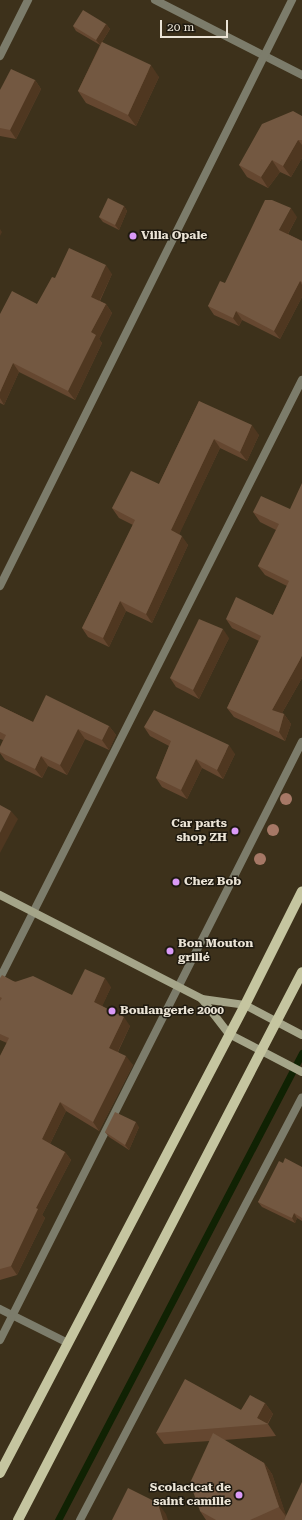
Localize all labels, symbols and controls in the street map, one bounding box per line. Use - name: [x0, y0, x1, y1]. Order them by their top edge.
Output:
- scale bar: [162, 12, 230, 38]
- text: 20 m: [167, 20, 194, 34]
- place label: Villa Opale: [141, 229, 207, 243]
- marker: Villa Opale: [128, 231, 138, 241]
- place label: Car parts shop ZH: [171, 817, 227, 845]
- marker: Car parts shop ZH: [230, 826, 240, 836]
- place label: Chez Bob: [184, 875, 241, 889]
- marker: Chez Bob: [171, 877, 181, 887]
- place label: Bon Mouton grillé: [178, 937, 253, 965]
- marker: Bon Mouton grillé: [165, 946, 175, 956]
- place label: Boulangerie 2000: [120, 1004, 224, 1018]
- marker: Boulangerie 2000: [107, 1006, 117, 1016]
- place label: Scolacicat de saint camille: [150, 1481, 231, 1509]
- marker: Scolacicat de saint camille: [234, 1490, 244, 1500]

